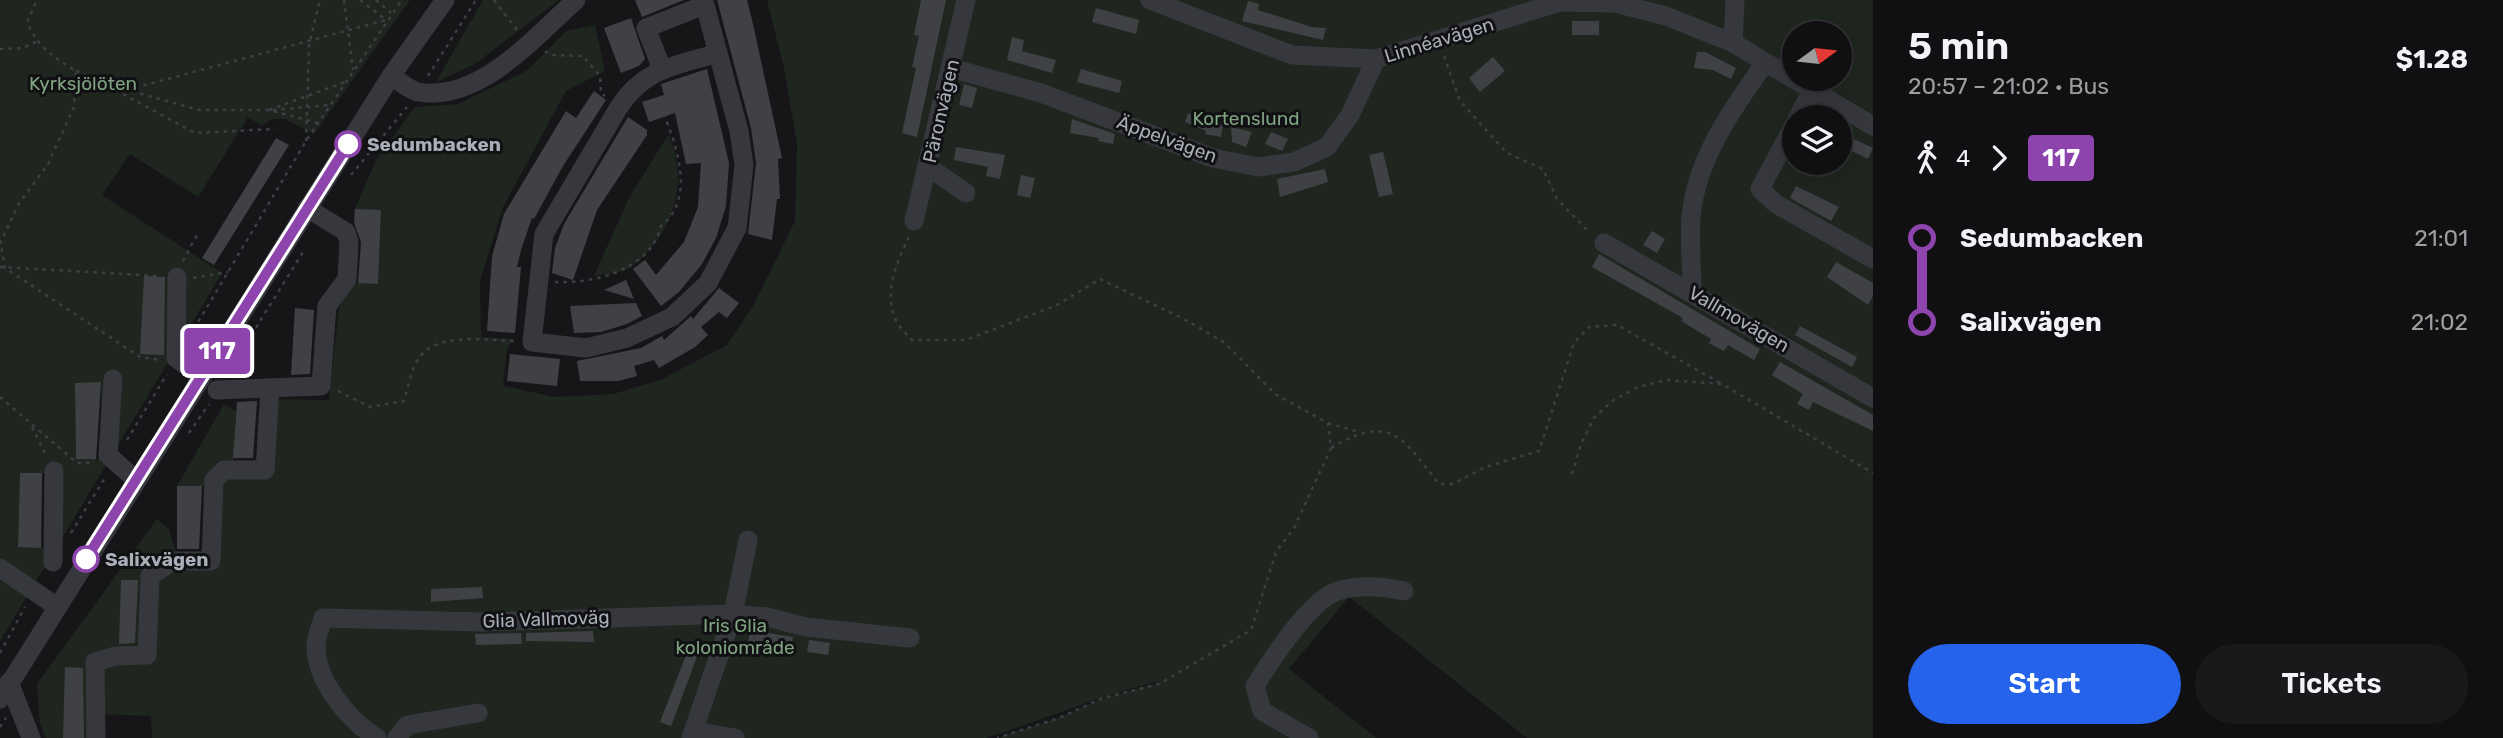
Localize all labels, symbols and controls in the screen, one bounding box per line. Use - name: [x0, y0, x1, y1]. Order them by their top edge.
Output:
- street label: Linnéavägen: [1381, 12, 1497, 68]
- north arrow: [1782, 21, 1852, 91]
- map controls: [1782, 21, 1852, 175]
- text: 5 min: [1908, 23, 2009, 69]
- text: $1.28: [2396, 44, 2468, 75]
- street label: Päronvägen: [918, 57, 964, 165]
- park label: Kyrksjölöten: [29, 72, 137, 95]
- text: 20:57 – 21:02 · Bus: [1908, 72, 2109, 100]
- button: layers: [1782, 105, 1852, 175]
- park label: Kortenslund: [1192, 107, 1300, 130]
- street label: Äppelvägen: [1114, 110, 1220, 168]
- marker: Sedumbacken: [335, 131, 361, 157]
- place label: Sedumbacken: [367, 133, 501, 156]
- icon: walk: [1908, 139, 1946, 177]
- icon: forward: [1980, 139, 2018, 177]
- text: 4: [1956, 144, 1970, 172]
- text: 117: [2042, 144, 2080, 172]
- text: Sedumbacken: [1960, 223, 2143, 254]
- text: 21:01: [2414, 224, 2468, 252]
- street label: Vallmovägen: [1684, 281, 1794, 357]
- text: Salixvägen: [1960, 307, 2102, 338]
- text: 21:02: [2411, 308, 2468, 336]
- line badge: 117: [177, 328, 257, 374]
- text: 117: [198, 337, 236, 365]
- marker: Salixvägen: [73, 546, 99, 572]
- place label: Salixvägen: [105, 548, 208, 571]
- street label: Glia Vallmoväg: [482, 605, 610, 633]
- park label: Iris Glia koloniområde: [675, 614, 795, 659]
- button: Start: [1908, 644, 2181, 724]
- button: Tickets: [2195, 644, 2468, 724]

